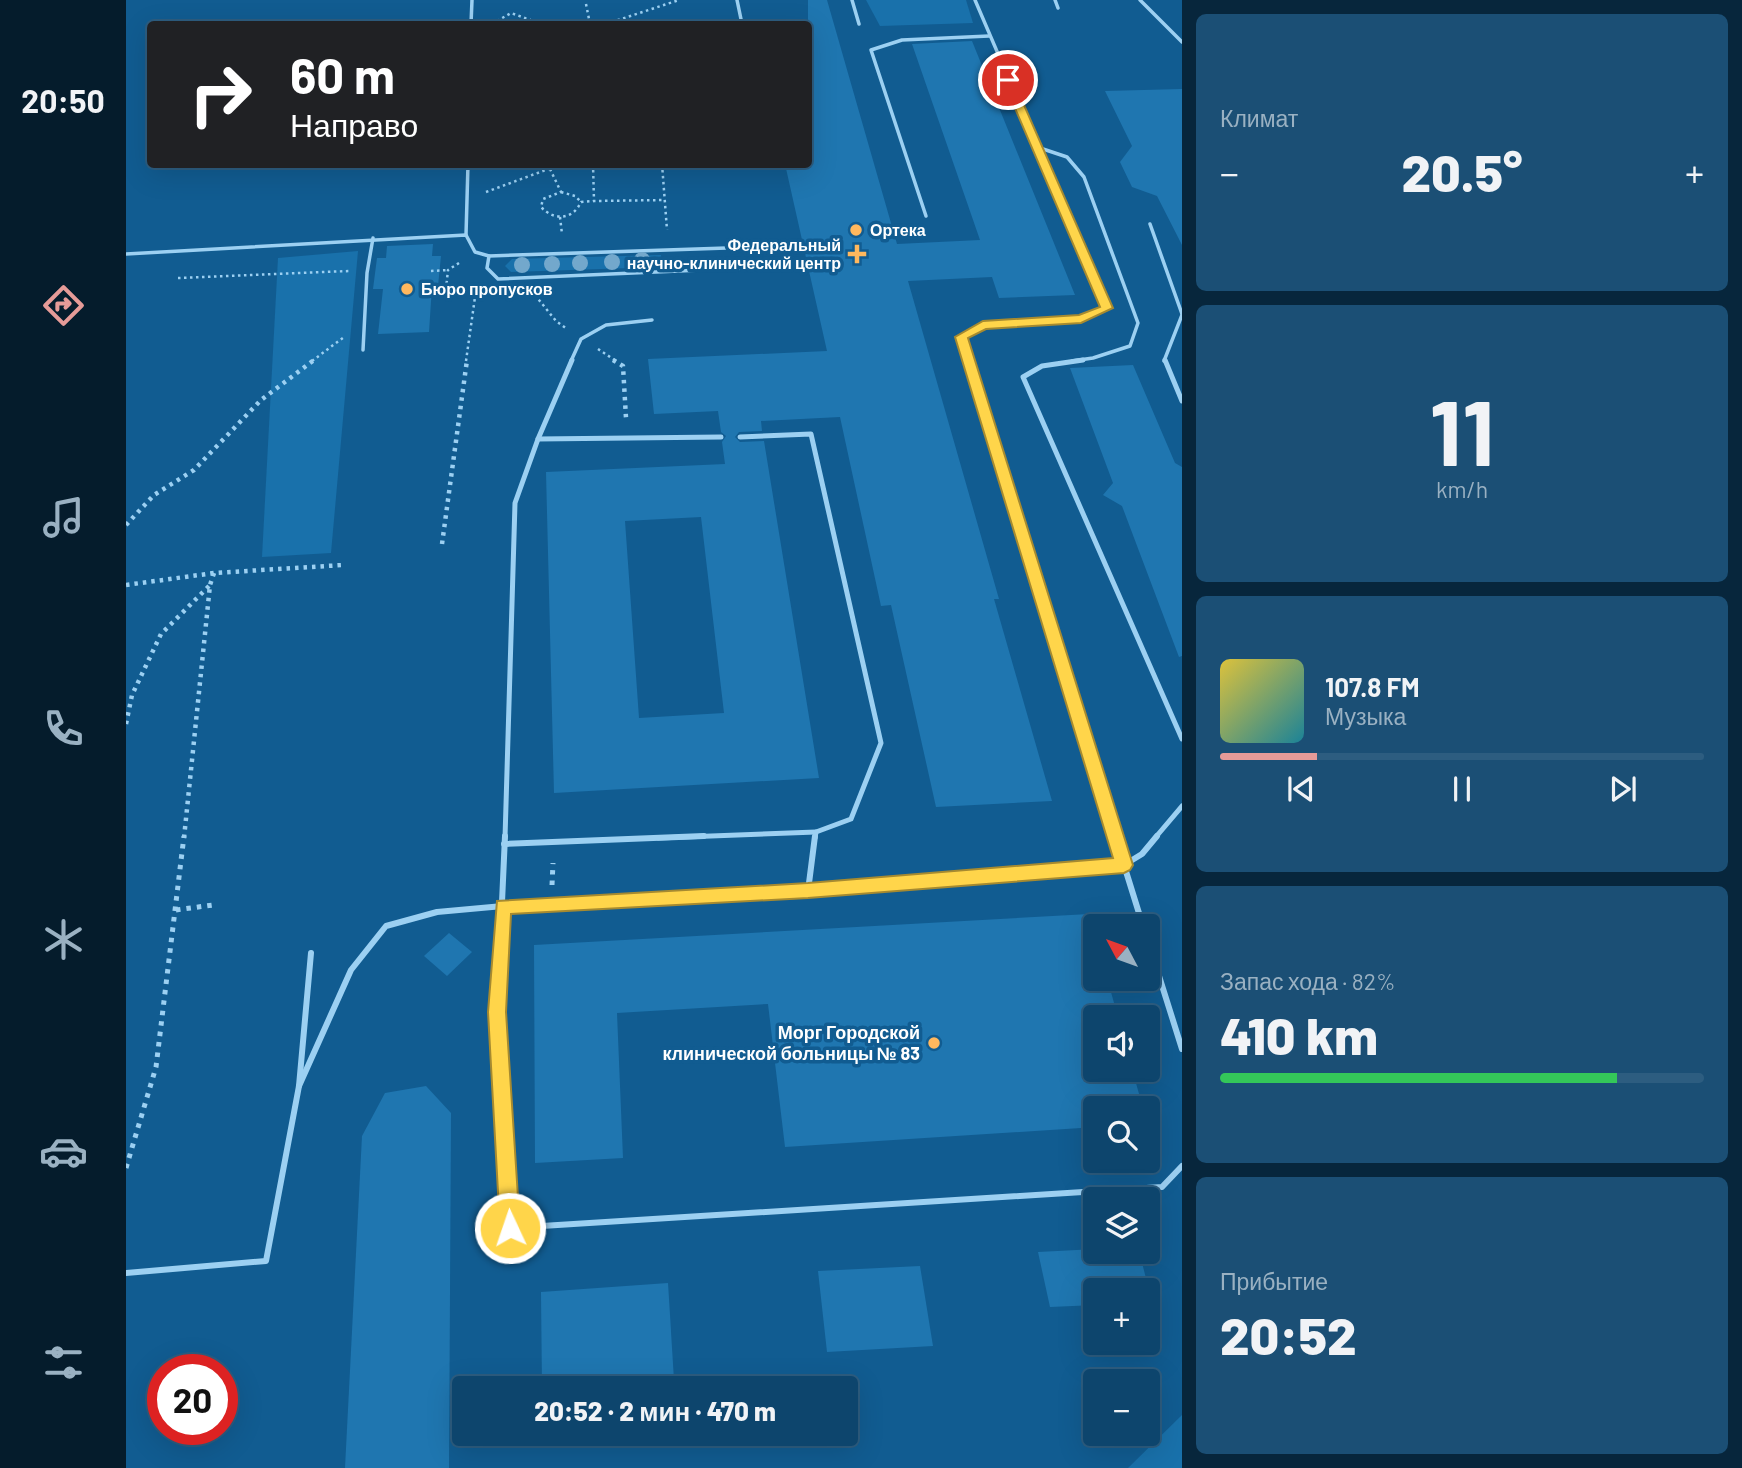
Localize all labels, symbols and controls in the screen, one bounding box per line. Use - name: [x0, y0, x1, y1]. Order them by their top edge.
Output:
- text: 60 m: [290, 45, 395, 104]
- icon: right: [175, 49, 266, 140]
- pin: [978, 50, 1038, 110]
- icon: arrive: [989, 61, 1027, 99]
- text: 20:50: [21, 81, 105, 119]
- text: Климат: [1220, 104, 1298, 132]
- text: Направо: [290, 105, 418, 143]
- text: 20.5°: [1401, 140, 1523, 202]
- text: −: [1220, 149, 1239, 195]
- text: +: [1685, 149, 1704, 195]
- place label: Ортека: [870, 220, 926, 239]
- marker: Ортека: [848, 222, 864, 238]
- place label: Федеральный научно-клинический центр: [627, 235, 841, 272]
- marker: Федеральный научно-клинический центр: [847, 244, 867, 264]
- place label: Бюро пропусков: [421, 279, 553, 298]
- icon: directions: [39, 281, 88, 330]
- marker: Бюро пропусков: [399, 281, 415, 297]
- text: 11: [1429, 375, 1495, 484]
- text: km/h: [1436, 475, 1488, 503]
- icon: music: [39, 493, 88, 542]
- text: 107.8 FM: [1325, 671, 1420, 702]
- text: Музыка: [1325, 702, 1406, 730]
- icon: phone: [39, 704, 88, 753]
- icon: previous: [1282, 770, 1320, 808]
- icon: pause: [1443, 770, 1481, 808]
- icon: next: [1604, 770, 1642, 808]
- north arrow: [1083, 914, 1160, 990]
- map controls: [1083, 914, 1160, 1446]
- icon: climate: [39, 915, 88, 964]
- text: Запас хода · 82%: [1220, 967, 1396, 995]
- text: 410 km: [1220, 1003, 1378, 1065]
- button: sound: [1083, 1005, 1160, 1082]
- place label: Морг Городской клинической больницы № 83: [662, 1021, 920, 1064]
- marker: Морг Городской клинической больницы № 83: [926, 1035, 942, 1051]
- button: search: [1083, 1096, 1160, 1173]
- icon: car: [39, 1127, 88, 1176]
- button: layers: [1083, 1187, 1160, 1264]
- position arrow: [473, 1191, 547, 1265]
- text: Прибытие: [1220, 1267, 1328, 1295]
- button: +: [1083, 1278, 1160, 1355]
- text: 20:52: [1220, 1303, 1357, 1365]
- icon: filters: [39, 1338, 88, 1387]
- speed limit sign: 20: [147, 1354, 238, 1445]
- button: −: [1083, 1369, 1160, 1446]
- text: 20:52 · 2 мин · 470 m: [534, 1395, 776, 1426]

